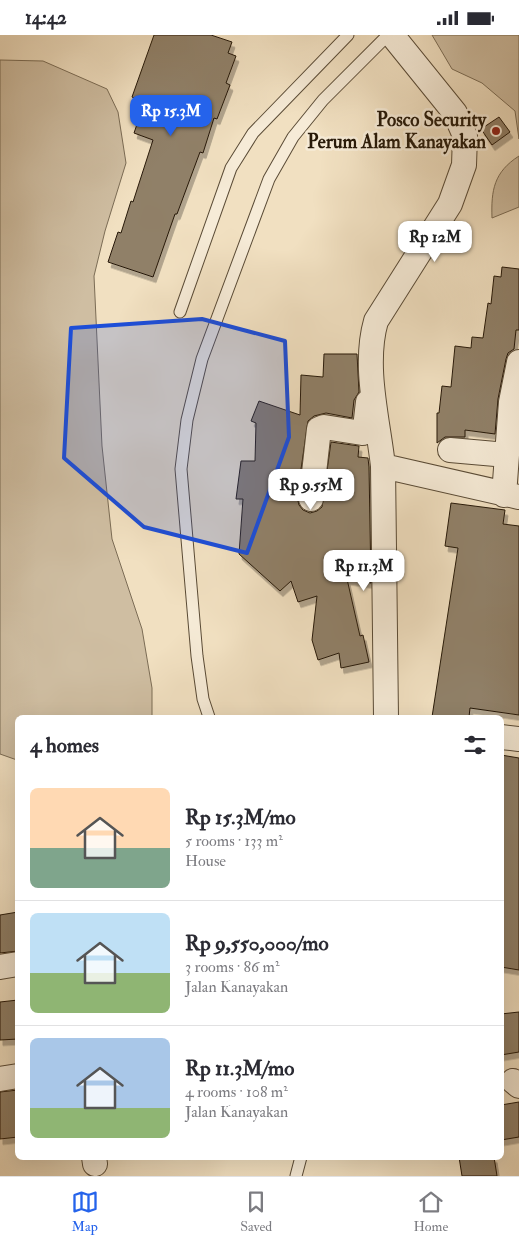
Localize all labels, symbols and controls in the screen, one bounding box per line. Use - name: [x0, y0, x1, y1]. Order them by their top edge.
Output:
- text: 14:42: [25, 6, 67, 30]
- pin: Rp 15.3M: [119, 94, 223, 137]
- text: Rp 15.3M: [141, 101, 201, 121]
- place label: Posco Security Perum Alam Kanayakan: [307, 108, 487, 155]
- marker: Posco Security Perum Alam Kanayakan: [490, 125, 502, 137]
- pin: Rp 12M: [394, 221, 476, 263]
- text: Rp 12M: [409, 227, 461, 247]
- pin: Rp 9.55M: [259, 469, 363, 511]
- text: Rp 9.55M: [279, 475, 343, 495]
- pin: Rp 11.3M: [312, 549, 416, 592]
- text: Rp 11.3M: [334, 556, 394, 576]
- icon: filters: [461, 731, 489, 759]
- text: 4 homes: [30, 732, 99, 759]
- text: Rp 15.3M/mo: [185, 804, 296, 831]
- icon: home: [70, 808, 130, 868]
- text: 5 rooms · 133 m²: [185, 831, 283, 851]
- text: House: [185, 851, 226, 871]
- text: Rp 9,550,000/mo: [185, 930, 329, 957]
- icon: home: [70, 933, 130, 993]
- text: 3 rooms · 86 m²: [185, 957, 279, 977]
- text: Jalan Kanayakan: [185, 977, 288, 997]
- text: Rp 11.3M/mo: [185, 1055, 294, 1082]
- icon: home: [70, 1058, 130, 1118]
- text: 4 rooms · 108 m²: [185, 1082, 288, 1102]
- text: Jalan Kanayakan: [185, 1102, 288, 1122]
- tab: Map: [71, 1188, 99, 1235]
- tab: Saved: [240, 1188, 272, 1235]
- tab: Home: [414, 1188, 448, 1235]

